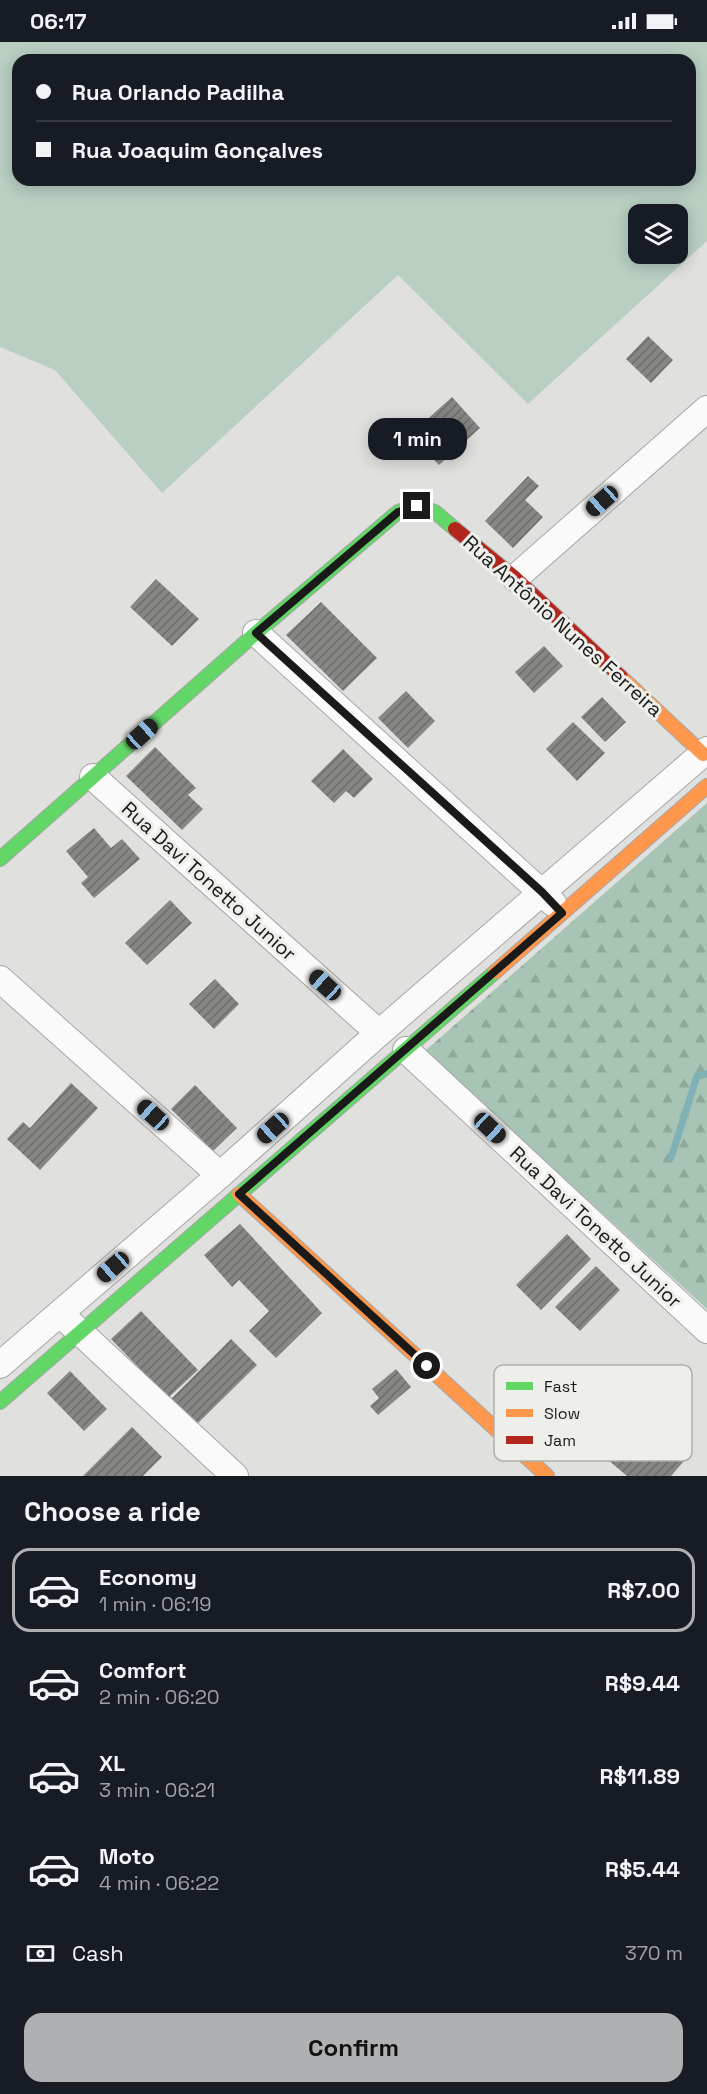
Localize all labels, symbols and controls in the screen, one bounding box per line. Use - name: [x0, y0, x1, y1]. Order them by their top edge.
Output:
- text: 06:17: [30, 7, 87, 35]
- text: Rua Orlando Padilha: [72, 78, 284, 106]
- text: Rua Joaquim Gonçalves: [72, 136, 323, 164]
- map controls: [628, 204, 688, 264]
- button: layers: [628, 204, 688, 264]
- callout: 1 min: [368, 419, 466, 461]
- text: 1 min: [393, 426, 442, 452]
- car: [583, 482, 621, 520]
- route end: [403, 492, 430, 519]
- street label: Rua Antônio Nunes Ferreira: [458, 529, 668, 723]
- car: [123, 715, 161, 753]
- street label: Rua Davi Tonetto Junior: [116, 796, 302, 966]
- car: [306, 966, 344, 1004]
- car: [134, 1096, 172, 1134]
- car: [254, 1109, 292, 1147]
- car: [471, 1109, 509, 1147]
- street label: Rua Davi Tonetto Junior: [504, 1140, 688, 1314]
- car: [94, 1248, 132, 1286]
- route start: [413, 1352, 440, 1379]
- legend: [494, 1365, 692, 1461]
- text: Fast: [544, 1376, 577, 1397]
- text: Slow: [544, 1403, 580, 1424]
- text: Jam: [544, 1430, 576, 1451]
- text: Choose a ride: [24, 1494, 201, 1529]
- icon: car: [27, 1563, 81, 1617]
- text: Economy: [99, 1563, 197, 1591]
- text: R$7.00: [607, 1576, 680, 1604]
- text: 1 min · 06:19: [99, 1591, 212, 1617]
- icon: car: [27, 1656, 81, 1710]
- text: Comfort: [99, 1656, 187, 1684]
- text: R$9.44: [605, 1669, 680, 1697]
- text: 2 min · 06:20: [99, 1684, 220, 1710]
- icon: car: [27, 1749, 81, 1803]
- text: XL: [99, 1749, 125, 1777]
- text: R$11.89: [600, 1762, 680, 1790]
- text: 3 min · 06:21: [99, 1777, 215, 1803]
- icon: car: [27, 1842, 81, 1896]
- text: Moto: [99, 1842, 155, 1870]
- text: R$5.44: [605, 1855, 680, 1883]
- text: 4 min · 06:22: [99, 1870, 219, 1896]
- icon: cash: [24, 1937, 57, 1970]
- text: Cash: [72, 1939, 124, 1967]
- text: 370 m: [625, 1940, 683, 1966]
- button: Confirm: [24, 2013, 683, 2082]

